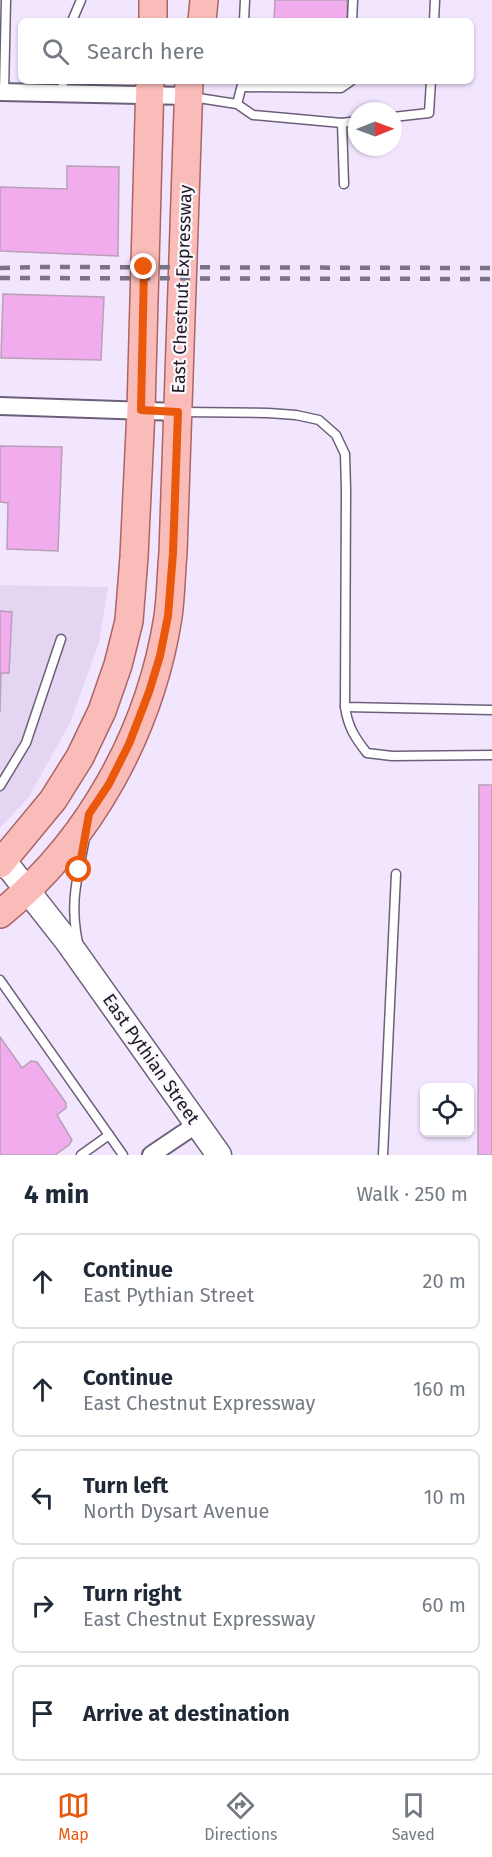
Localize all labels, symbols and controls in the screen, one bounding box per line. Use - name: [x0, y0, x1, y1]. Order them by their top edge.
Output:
- search box: [18, 18, 474, 84]
- icon: search: [39, 35, 72, 68]
- text: Search here: [87, 38, 205, 65]
- north arrow: [348, 102, 402, 156]
- street label: East Chestnut Expressway: [167, 184, 197, 394]
- route end: [130, 253, 156, 279]
- route start: [65, 856, 91, 882]
- street label: East Pythian Street: [98, 990, 204, 1129]
- map controls: [420, 1083, 474, 1137]
- button: locate: [420, 1083, 474, 1137]
- text: 4 min: [24, 1179, 89, 1210]
- text: Walk · 250 m: [356, 1182, 468, 1206]
- text: Continue: [83, 1256, 173, 1283]
- icon: ahead: [26, 1265, 59, 1298]
- text: 20 m: [423, 1269, 466, 1293]
- text: East Pythian Street: [83, 1283, 254, 1307]
- text: Continue: [83, 1364, 173, 1391]
- icon: ahead: [26, 1373, 59, 1406]
- text: 160 m: [413, 1377, 466, 1401]
- text: East Chestnut Expressway: [83, 1391, 315, 1415]
- text: Turn left: [83, 1472, 168, 1499]
- icon: left: [26, 1481, 59, 1514]
- text: 10 m: [424, 1485, 466, 1509]
- text: North Dysart Avenue: [83, 1499, 270, 1523]
- text: Turn right: [83, 1580, 182, 1607]
- icon: right: [26, 1589, 59, 1622]
- text: 60 m: [422, 1593, 466, 1617]
- text: East Chestnut Expressway: [83, 1607, 315, 1631]
- icon: arrive: [26, 1697, 59, 1730]
- text: Arrive at destination: [83, 1700, 290, 1727]
- tab: Map: [57, 1789, 90, 1844]
- tab: Directions: [204, 1789, 278, 1844]
- tab: Saved: [392, 1789, 435, 1844]

